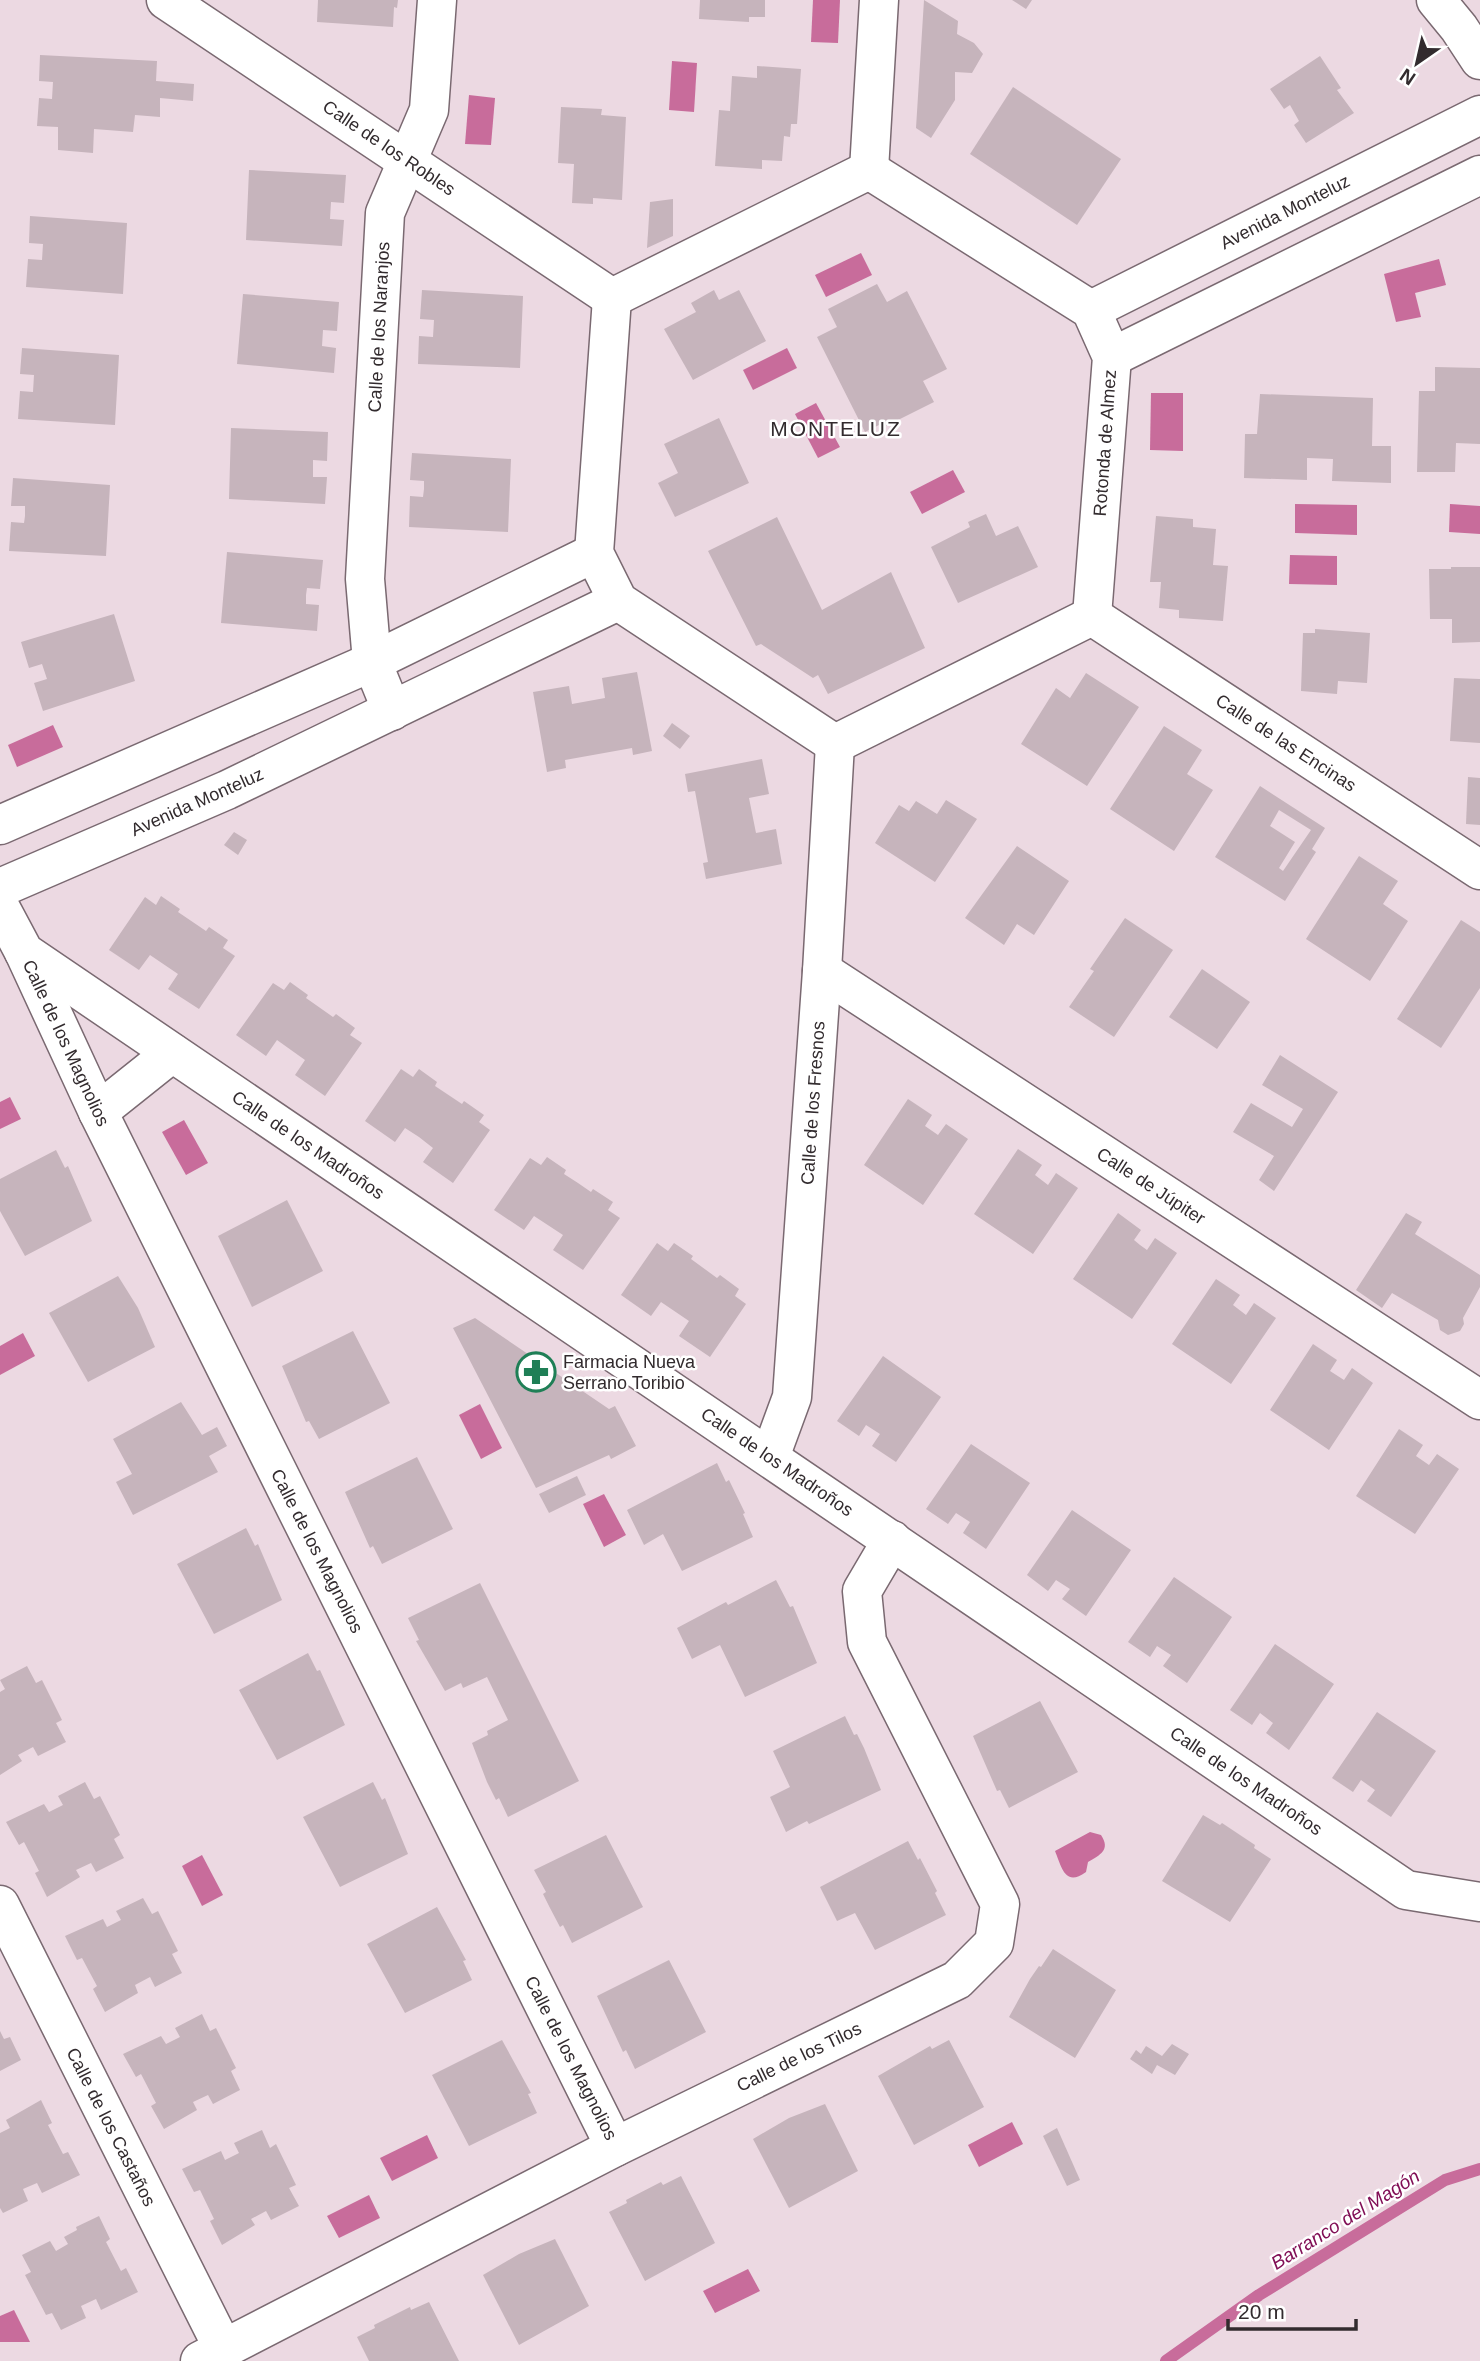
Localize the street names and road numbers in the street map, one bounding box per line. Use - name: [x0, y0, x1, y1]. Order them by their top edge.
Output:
- street label: Calle de los Robles: [319, 96, 459, 200]
- street label: Avenida Monteluz: [1217, 171, 1353, 253]
- street label: Calle de los Naranjos: [365, 241, 393, 413]
- street label: Rotonda de Almez: [1090, 369, 1120, 517]
- street label: Calle de las Encinas: [1212, 690, 1360, 796]
- street label: Avenida Monteluz: [128, 764, 266, 840]
- street label: Calle de los Magnolios: [19, 957, 113, 1129]
- street label: Calle de los Fresnos: [797, 1020, 829, 1186]
- street label: Calle de los Madroños: [228, 1087, 388, 1203]
- street label: Calle de Júpiter: [1093, 1144, 1209, 1228]
- street label: Calle de los Madroños: [697, 1404, 857, 1520]
- street label: Calle de los Magnolios: [267, 1466, 367, 1636]
- street label: Calle de los Madroños: [1166, 1723, 1326, 1839]
- street label: Calle de los Magnolios: [521, 1973, 621, 2143]
- street label: Calle de los Tilos: [733, 2018, 865, 2096]
- street label: Calle de los Castaños: [62, 2044, 160, 2210]

